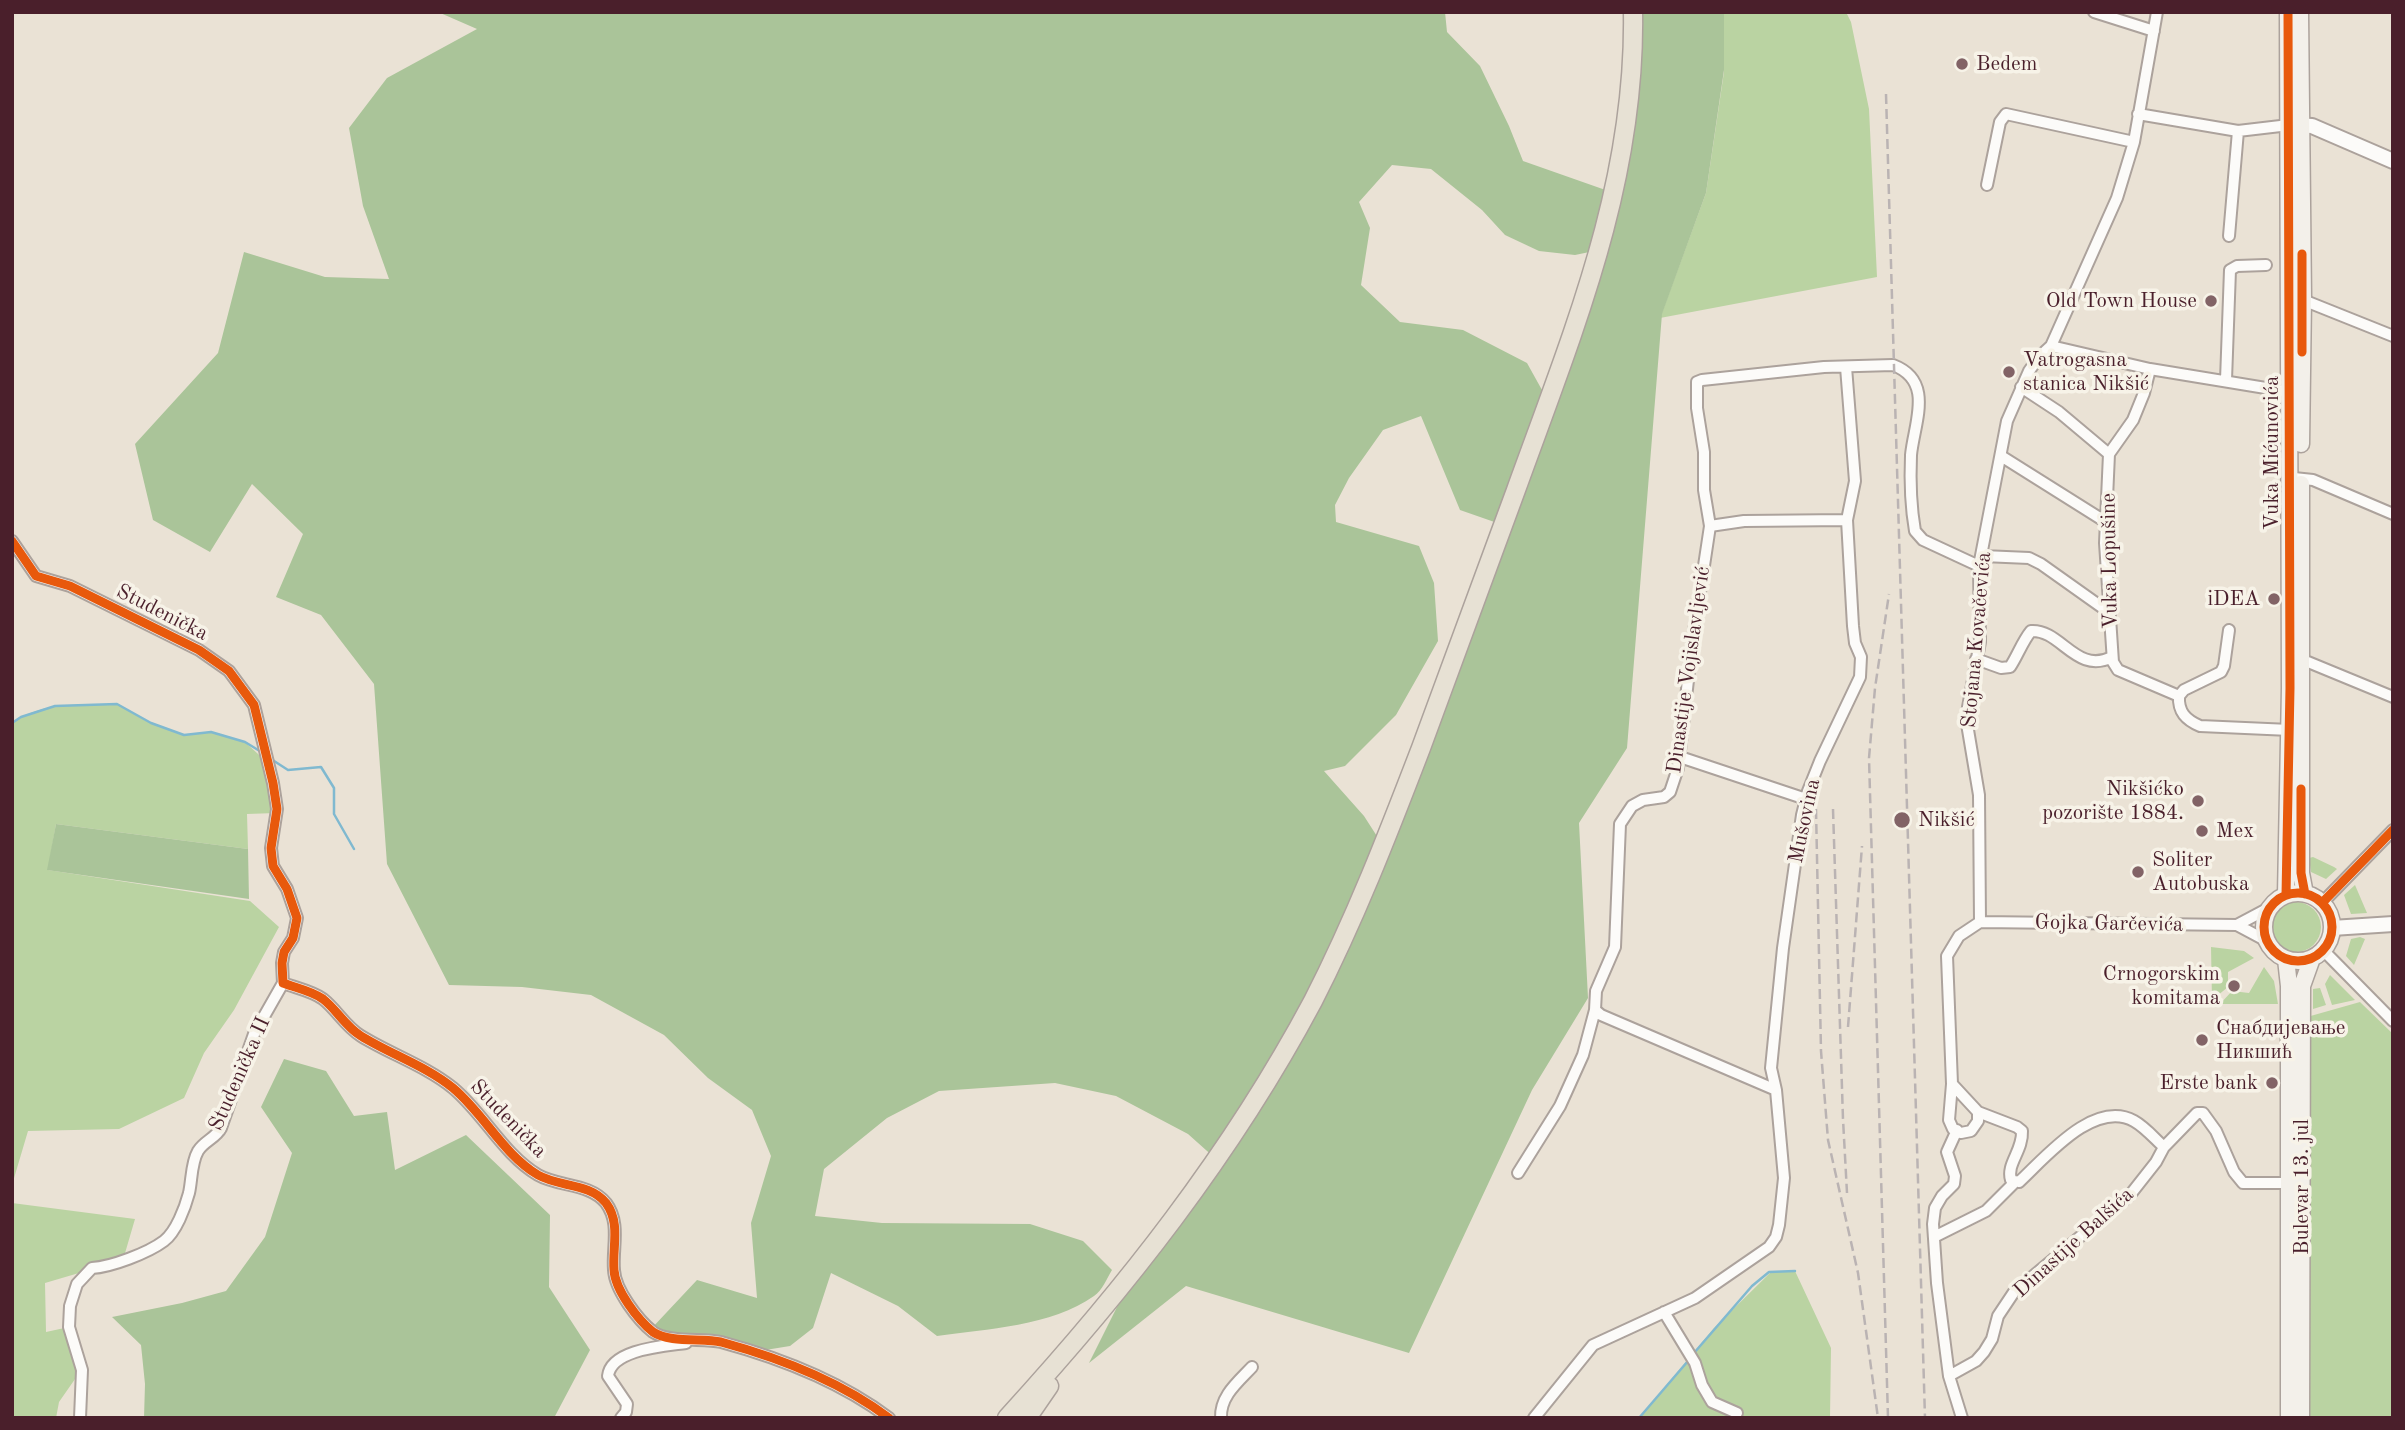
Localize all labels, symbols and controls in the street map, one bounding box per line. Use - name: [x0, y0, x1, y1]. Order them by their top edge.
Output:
- place label: Bedem: [1976, 51, 2037, 77]
- marker: Bedem: [1954, 56, 1970, 72]
- place label: Old Town House: [2046, 288, 2197, 314]
- marker: Old Town House: [2203, 293, 2219, 309]
- place label: Vatrogasna stanica Nikšić: [2023, 347, 2149, 397]
- marker: Vatrogasna stanica Nikšić: [2001, 364, 2017, 380]
- street label: Vuka Mićunovića: [2259, 376, 2285, 530]
- street label: Vuka Lopušine: [2096, 493, 2124, 629]
- street label: Stojana Kovačevića: [1957, 551, 1997, 729]
- street label: Dinastije Vojislavljević: [1662, 565, 1716, 775]
- street label: Studenička: [112, 579, 212, 647]
- place label: iDEA: [2207, 586, 2260, 612]
- marker: iDEA: [2266, 591, 2282, 607]
- street label: Mušovina: [1784, 776, 1826, 866]
- place label: Nikšićko pozorište 1884.: [2042, 776, 2184, 826]
- marker: Nikšićko pozorište 1884.: [2190, 793, 2206, 809]
- place label: Nikšić: [1918, 807, 1975, 833]
- marker: Nikšić: [1892, 810, 1912, 830]
- place label: Mex: [2216, 818, 2254, 844]
- marker: Mex: [2194, 823, 2210, 839]
- place label: Soliter Autobuska: [2152, 847, 2249, 897]
- marker: Soliter Autobuska: [2130, 864, 2146, 880]
- street label: Gojka Garčevića: [2034, 910, 2184, 938]
- place label: Crnogorskim komitama: [2103, 961, 2220, 1011]
- marker: Crnogorskim komitama: [2226, 978, 2242, 994]
- street label: Studenička II: [204, 1013, 276, 1135]
- place label: Снабдијевање Никшић: [2216, 1015, 2345, 1065]
- marker: Снабдијевање Никшић: [2194, 1032, 2210, 1048]
- place label: Erste bank: [2160, 1070, 2258, 1096]
- street label: Studenička: [464, 1074, 552, 1164]
- marker: Erste bank: [2264, 1075, 2280, 1091]
- street label: Bulevar 13. jul: [2289, 1119, 2315, 1255]
- street label: Dinastije Balšića: [2009, 1182, 2139, 1304]

